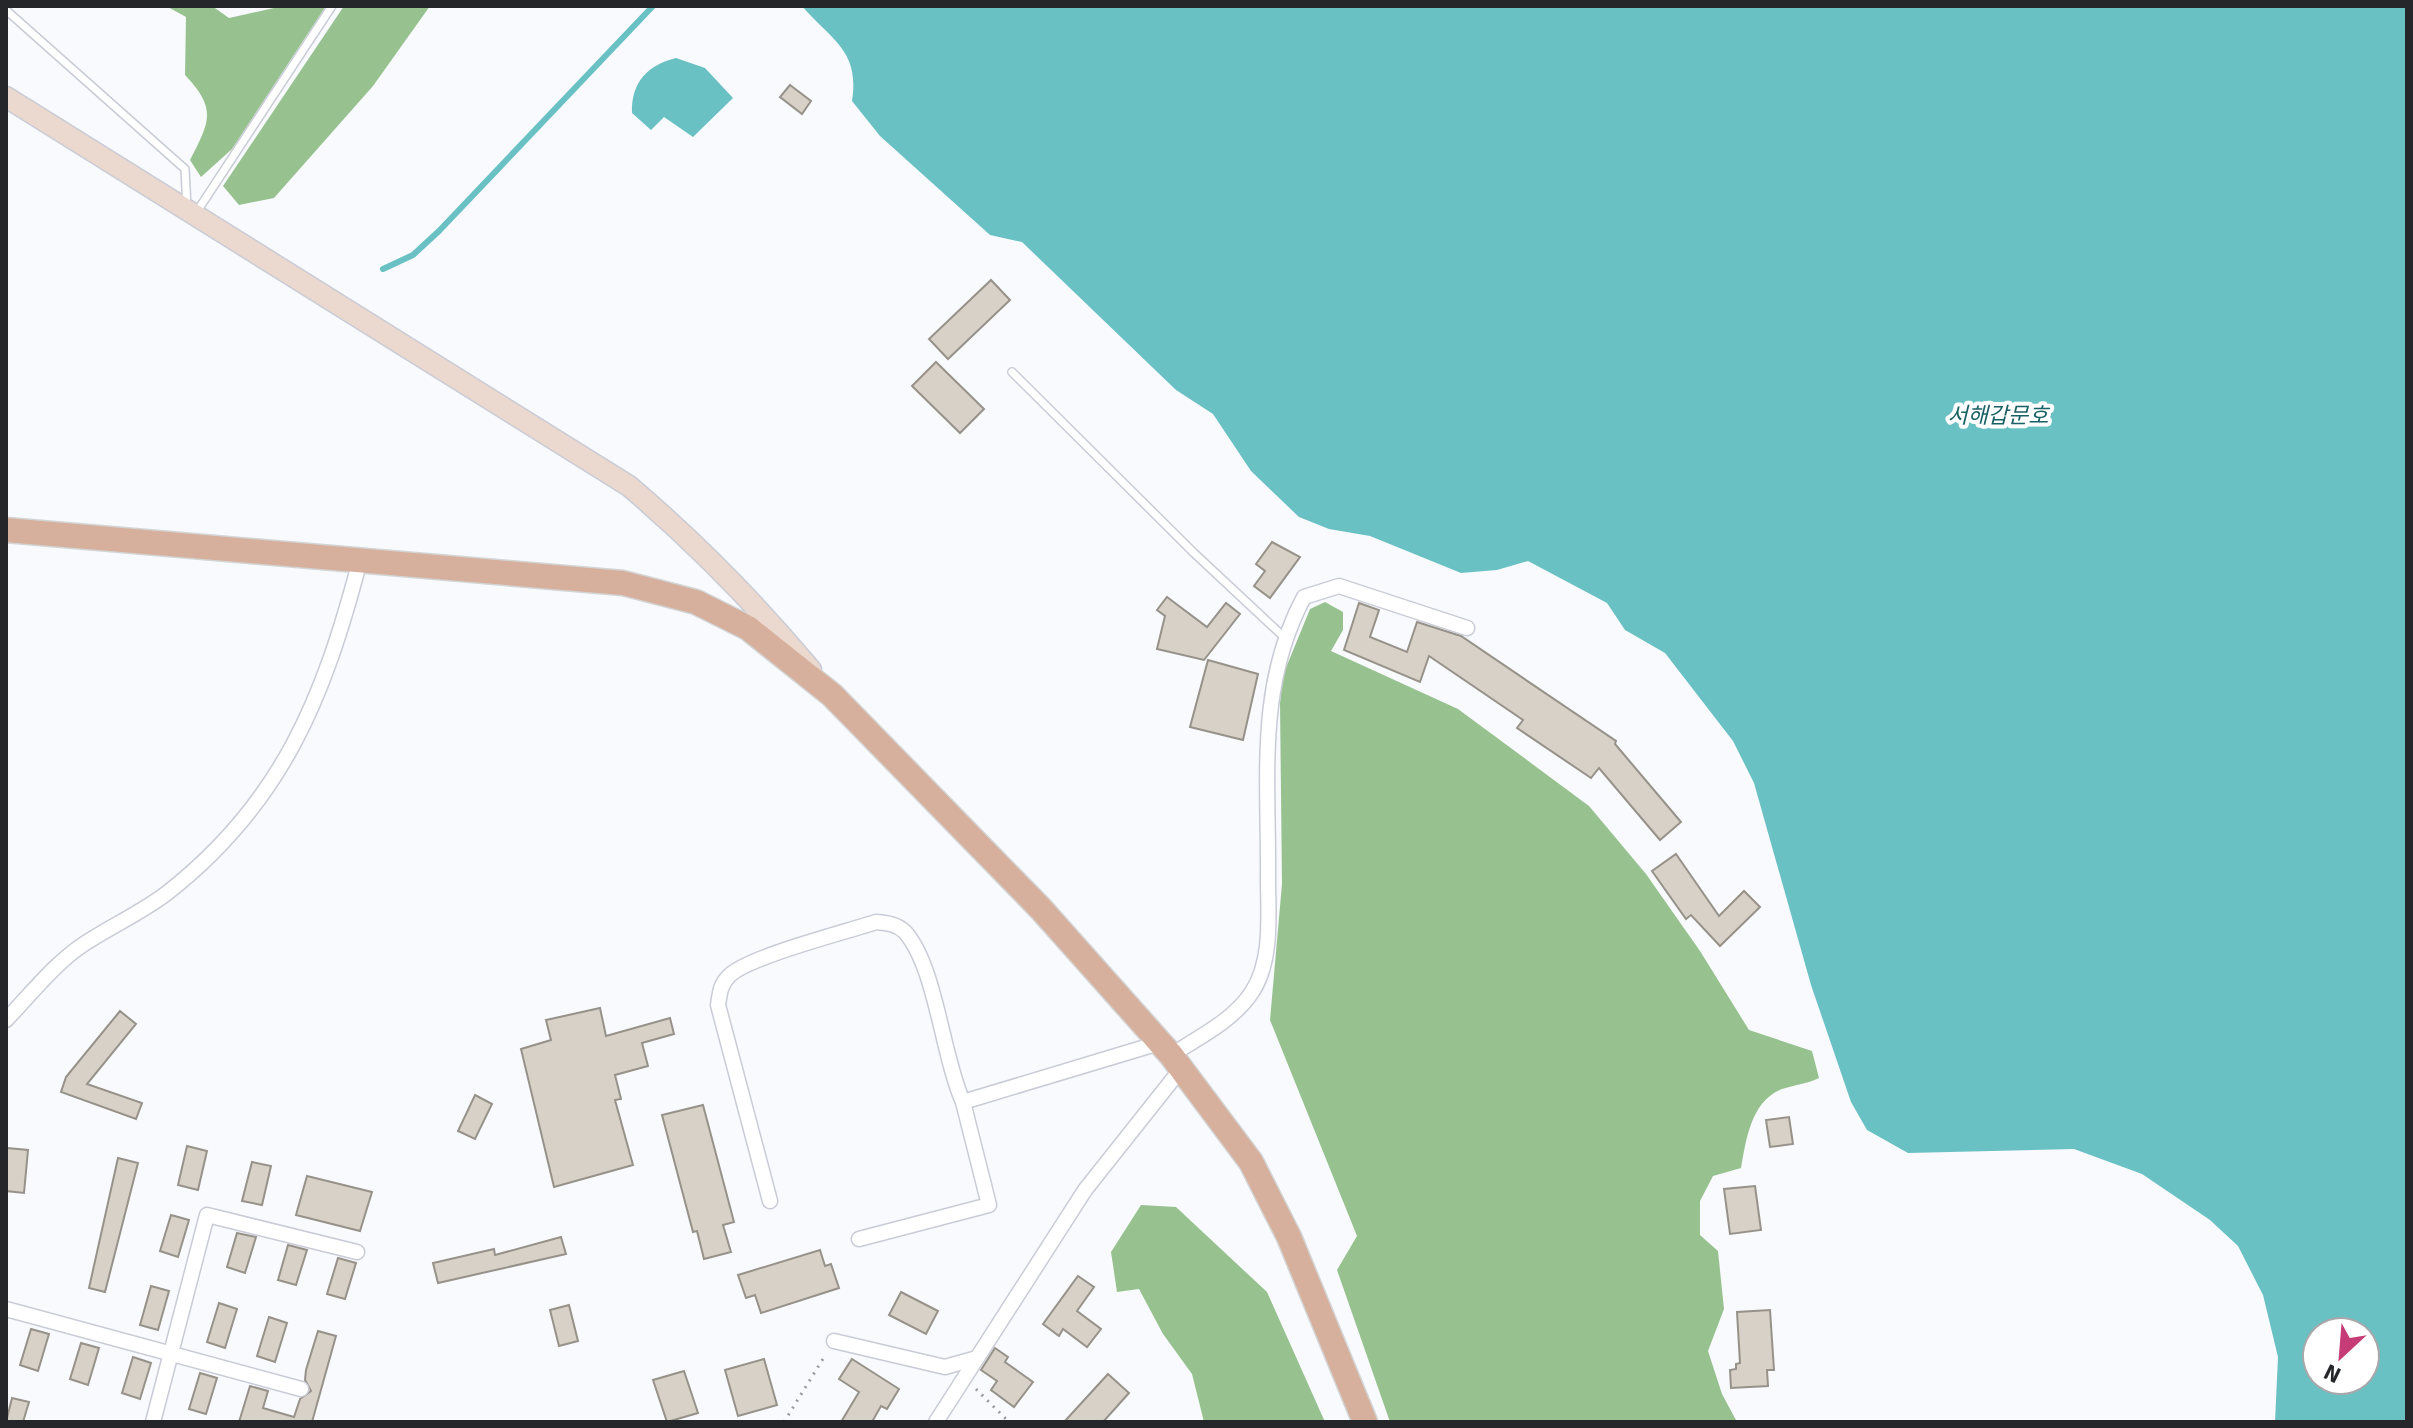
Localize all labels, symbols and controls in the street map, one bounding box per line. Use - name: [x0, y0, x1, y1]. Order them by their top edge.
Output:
- water label: 서해갑문호: [1947, 402, 2050, 429]
- north arrow: [2301, 1316, 2381, 1396]
- text: N: [2320, 1358, 2345, 1389]

